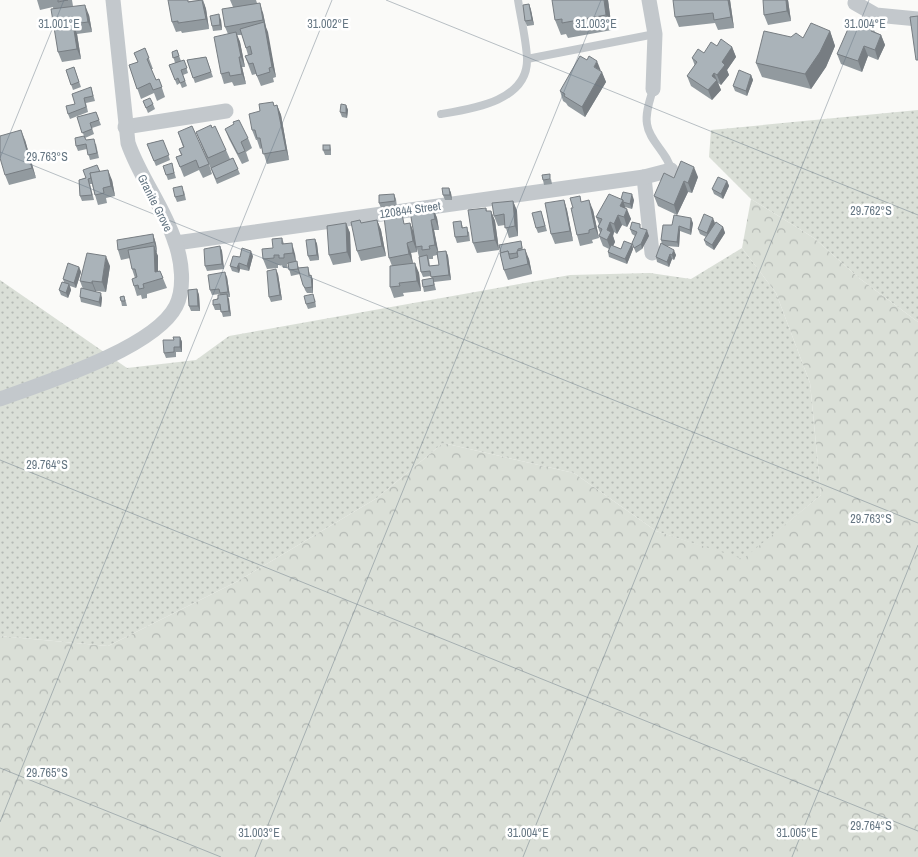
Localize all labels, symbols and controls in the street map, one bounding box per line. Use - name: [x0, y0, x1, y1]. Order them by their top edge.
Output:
- text: 31.001°E: [38, 16, 80, 32]
- text: 31.002°E: [307, 16, 349, 32]
- text: 31.003°E: [575, 16, 617, 32]
- text: 31.004°E: [844, 16, 886, 32]
- text: 29.763°S: [26, 149, 68, 165]
- street label: Granite Grove: [134, 172, 176, 234]
- street label: 120844 Street: [378, 198, 442, 222]
- text: 29.762°S: [850, 203, 892, 219]
- text: 29.764°S: [26, 457, 68, 473]
- text: 29.763°S: [850, 511, 892, 527]
- text: 29.765°S: [26, 765, 68, 781]
- text: 29.764°S: [850, 818, 892, 834]
- text: 31.003°E: [238, 825, 280, 841]
- text: 31.004°E: [507, 825, 549, 841]
- text: 31.005°E: [776, 825, 818, 841]

